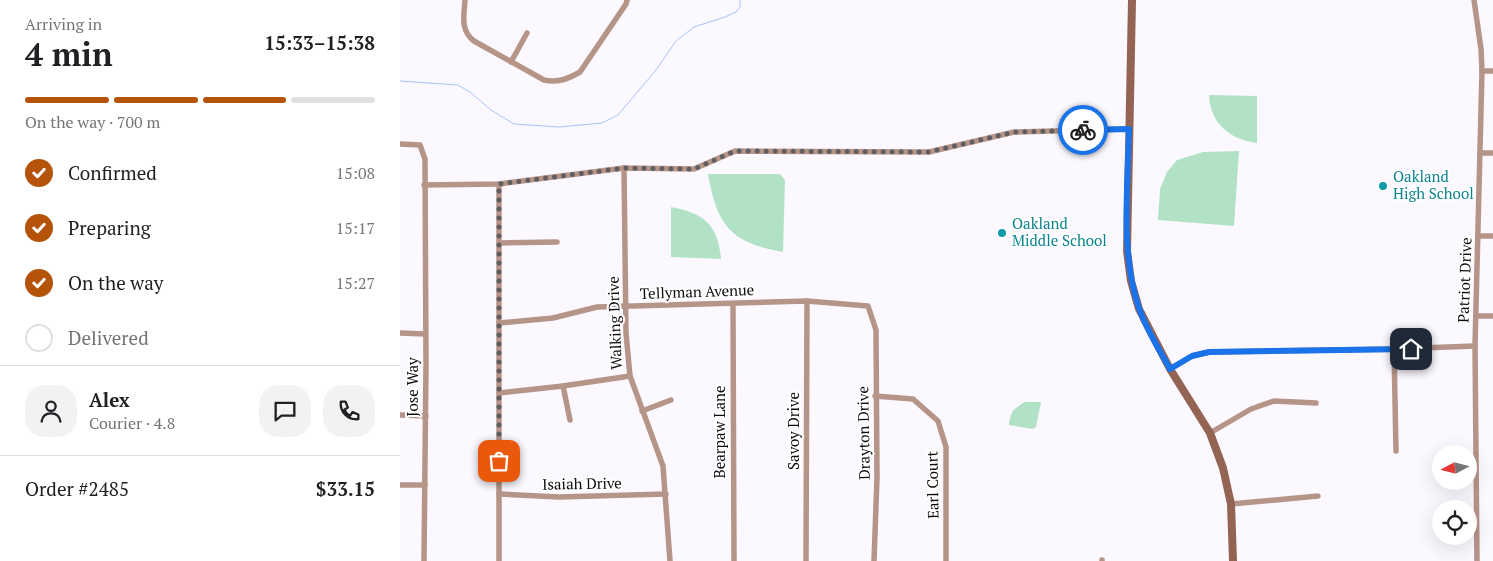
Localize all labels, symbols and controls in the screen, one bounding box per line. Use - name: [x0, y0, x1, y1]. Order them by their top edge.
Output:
- text: Arriving in: [25, 13, 102, 35]
- text: 15:33–15:38: [264, 30, 375, 55]
- text: 4 min: [25, 33, 113, 75]
- courier: [1058, 105, 1108, 155]
- text: On the way · 700 m: [25, 111, 160, 133]
- icon: bike: [1069, 116, 1097, 144]
- icon: check: [25, 159, 53, 187]
- text: Confirmed: [68, 160, 157, 185]
- text: 15:08: [336, 162, 375, 184]
- place label: Oakland High School: [1393, 166, 1474, 203]
- marker: Oakland High School: [1377, 180, 1389, 192]
- place label: Oakland Middle School: [1012, 213, 1107, 250]
- icon: check: [25, 214, 53, 242]
- text: Preparing: [68, 215, 151, 240]
- text: 15:17: [336, 217, 375, 239]
- marker: Oakland Middle School: [996, 227, 1008, 239]
- street label: Patriot Drive: [1453, 237, 1475, 323]
- icon: check: [25, 269, 53, 297]
- text: On the way: [68, 270, 163, 295]
- text: 15:27: [336, 272, 375, 294]
- street label: Walking Drive: [602, 276, 626, 370]
- street label: Tellyman Avenue: [639, 279, 754, 303]
- text: Delivered: [68, 325, 149, 350]
- pin: [1390, 328, 1432, 370]
- icon: home: [1397, 335, 1425, 363]
- street label: Jose Way: [402, 357, 422, 417]
- button: person: [25, 385, 77, 437]
- button: chat: [259, 385, 311, 437]
- button: phone: [323, 385, 375, 437]
- street label: Bearpaw Lane: [709, 385, 729, 479]
- street label: Drayton Drive: [852, 386, 874, 480]
- text: Alex: [89, 387, 130, 412]
- street label: Savoy Drive: [783, 392, 803, 470]
- text: Courier · 4.8: [89, 412, 175, 434]
- pin: [478, 440, 520, 482]
- north arrow: [1432, 445, 1478, 490]
- map controls: [1432, 445, 1477, 545]
- icon: bag: [485, 447, 513, 475]
- street label: Earl Court: [921, 451, 943, 519]
- street label: Isaiah Drive: [542, 472, 622, 494]
- text: Order #2485: [25, 476, 129, 501]
- text: $33.15: [316, 476, 375, 501]
- button: locate: [1432, 500, 1477, 545]

